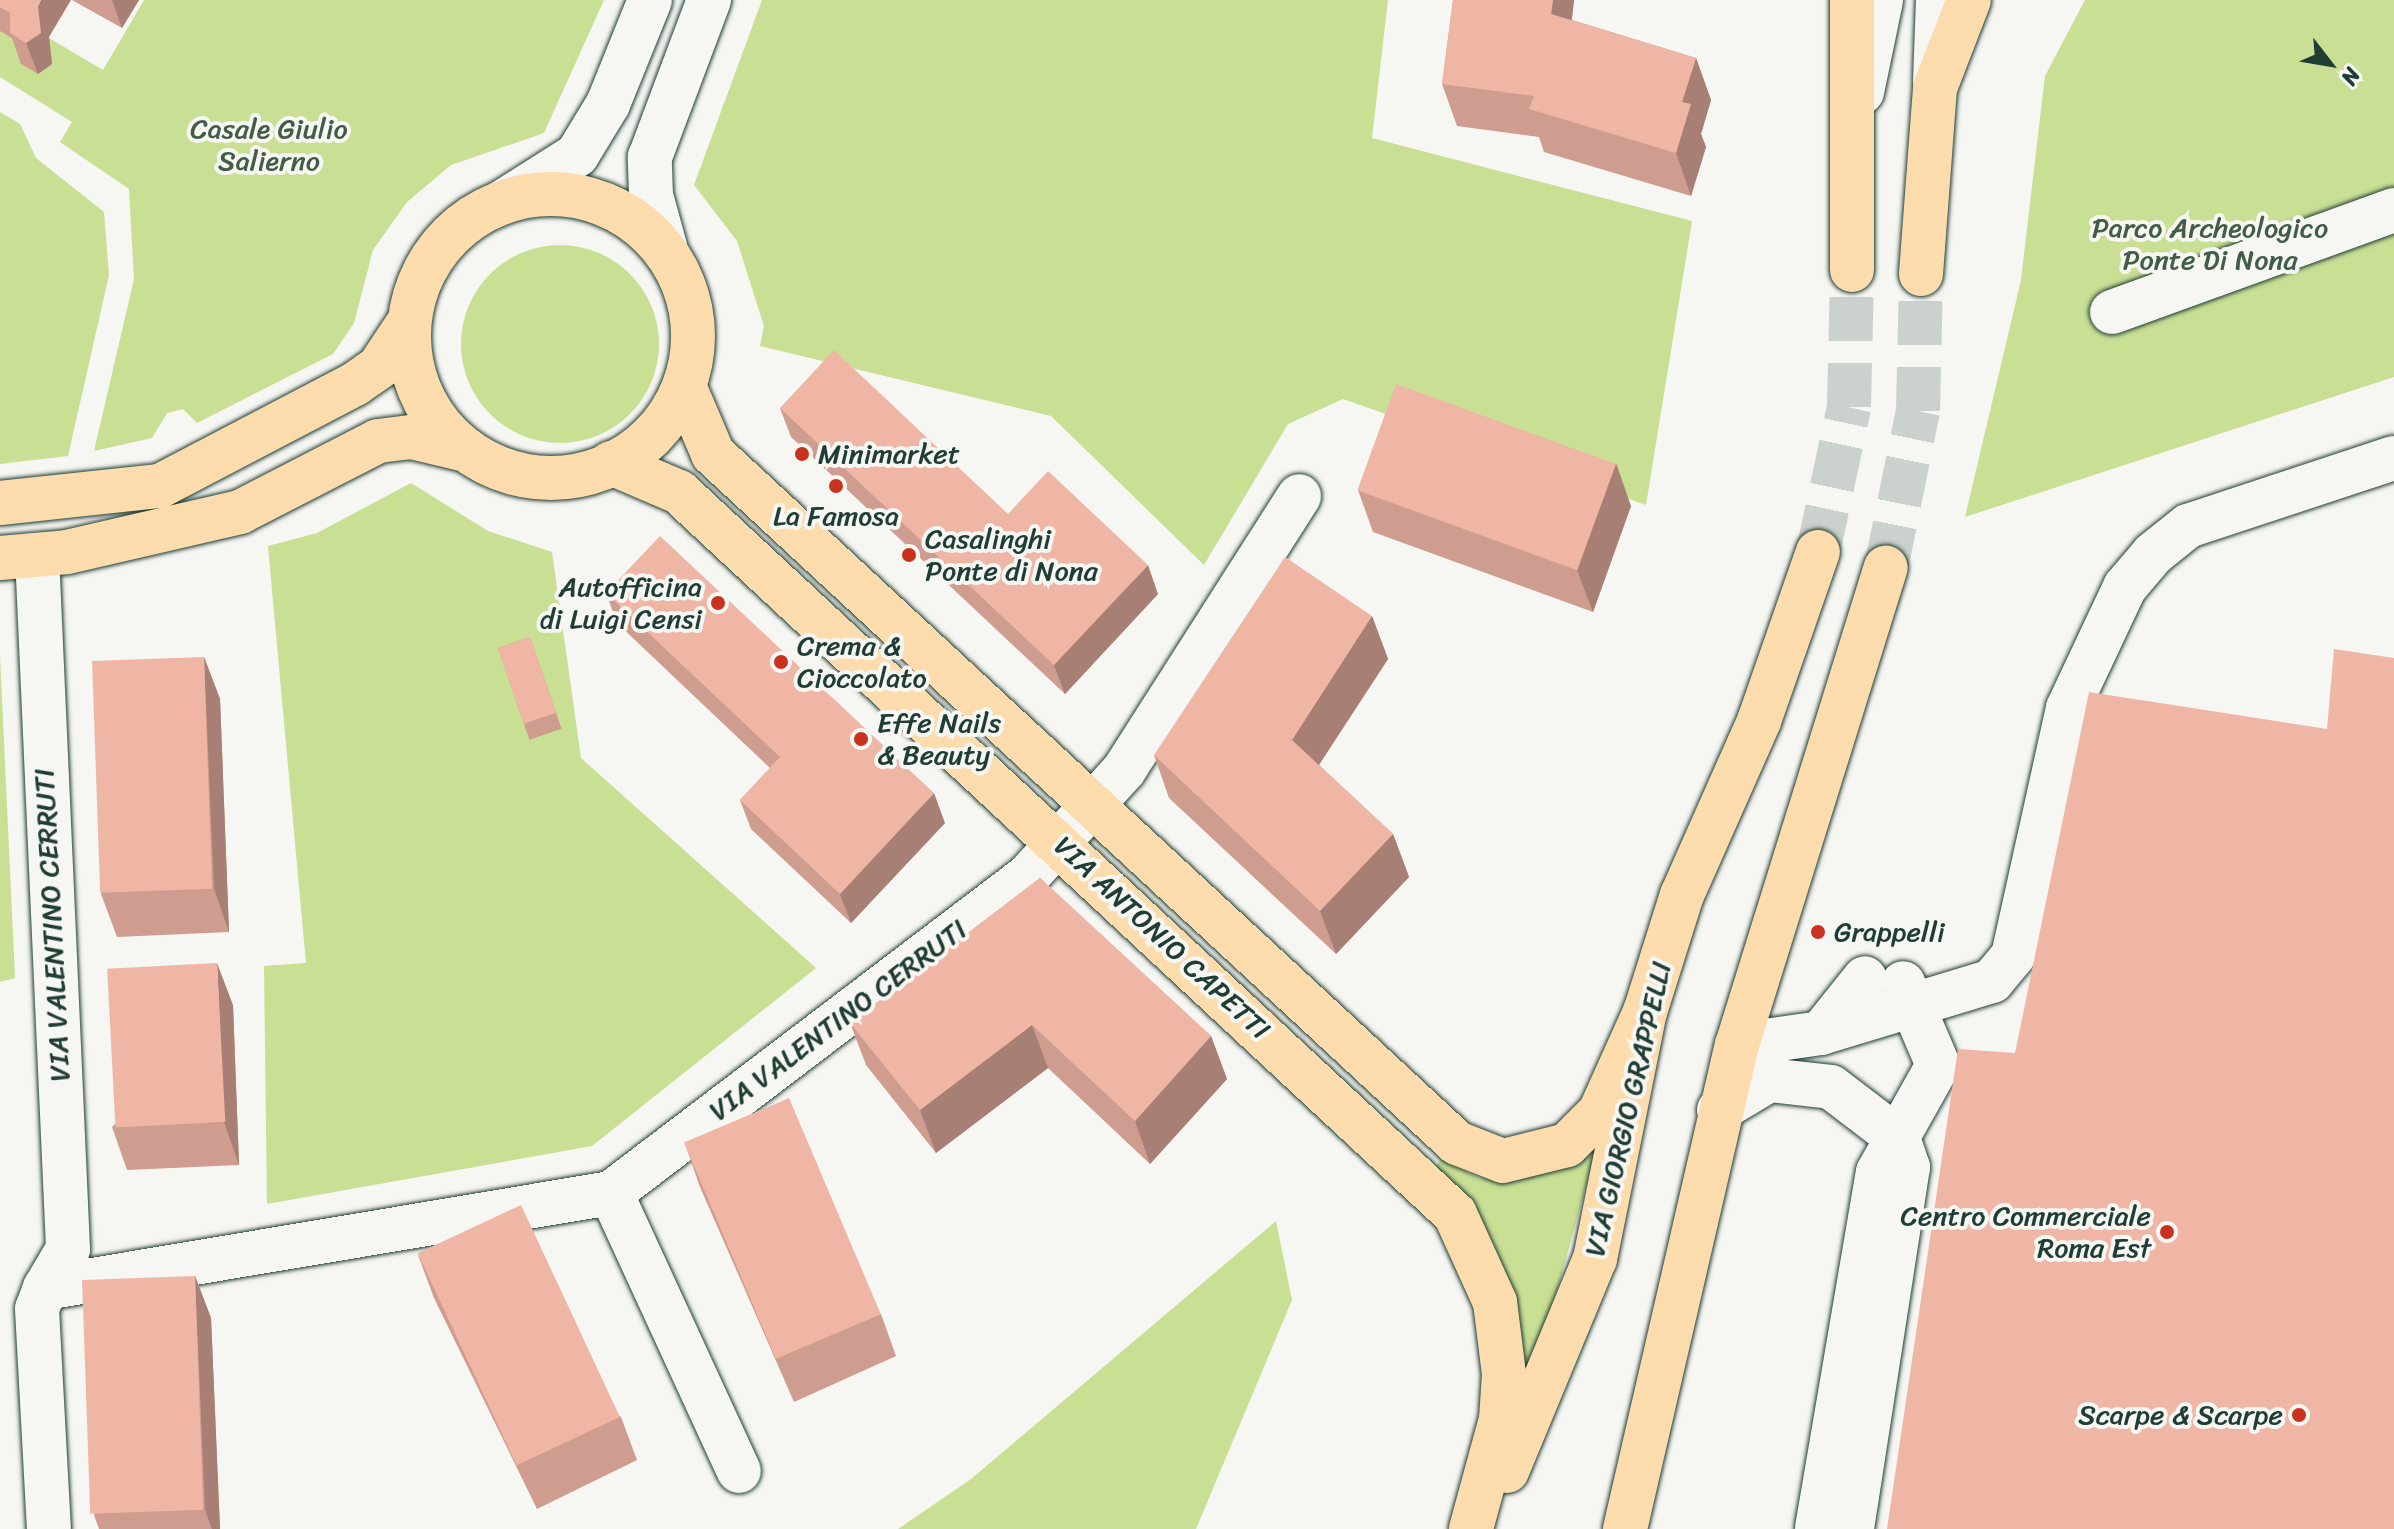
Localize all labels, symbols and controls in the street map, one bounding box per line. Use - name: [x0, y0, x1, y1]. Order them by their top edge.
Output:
- north arrow: [2290, 24, 2370, 104]
- text: N: [2330, 60, 2372, 93]
- park label: Casale Giulio Salierno: [190, 112, 348, 178]
- park label: Parco Archeologico Ponte Di Nona: [2091, 211, 2329, 277]
- place label: Minimarket: [818, 437, 960, 471]
- marker: Minimarket: [793, 445, 811, 463]
- marker: La Famosa: [827, 477, 845, 495]
- place label: La Famosa: [773, 499, 899, 533]
- place label: Casalinghi Ponte di Nona: [925, 522, 1098, 588]
- marker: Casalinghi Ponte di Nona: [900, 546, 918, 564]
- place label: Autofficina di Luigi Censi: [540, 570, 702, 636]
- marker: Autofficina di Luigi Censi: [709, 594, 727, 612]
- place label: Crema & Cioccolato: [797, 629, 927, 695]
- marker: Crema & Cioccolato: [772, 653, 790, 671]
- place label: Effe Nails & Beauty: [877, 706, 1001, 772]
- marker: Effe Nails & Beauty: [852, 730, 870, 748]
- street label: VIA VALENTINO CERRUTI: [27, 769, 77, 1081]
- street label: VIA ANTONIO CAPETTI: [1047, 829, 1277, 1047]
- street label: VIA VALENTINO CERRUTI: [704, 913, 972, 1127]
- place label: Grappelli: [1834, 915, 1945, 949]
- marker: Grappelli: [1809, 923, 1827, 941]
- street label: VIA GIORGIO GRAPPELLI: [1577, 957, 1679, 1261]
- place label: Centro Commerciale Roma Est: [1900, 1199, 2151, 1265]
- marker: Centro Commerciale Roma Est: [2158, 1223, 2176, 1241]
- place label: Scarpe & Scarpe: [2078, 1398, 2283, 1432]
- marker: Scarpe & Scarpe: [2290, 1406, 2308, 1424]

